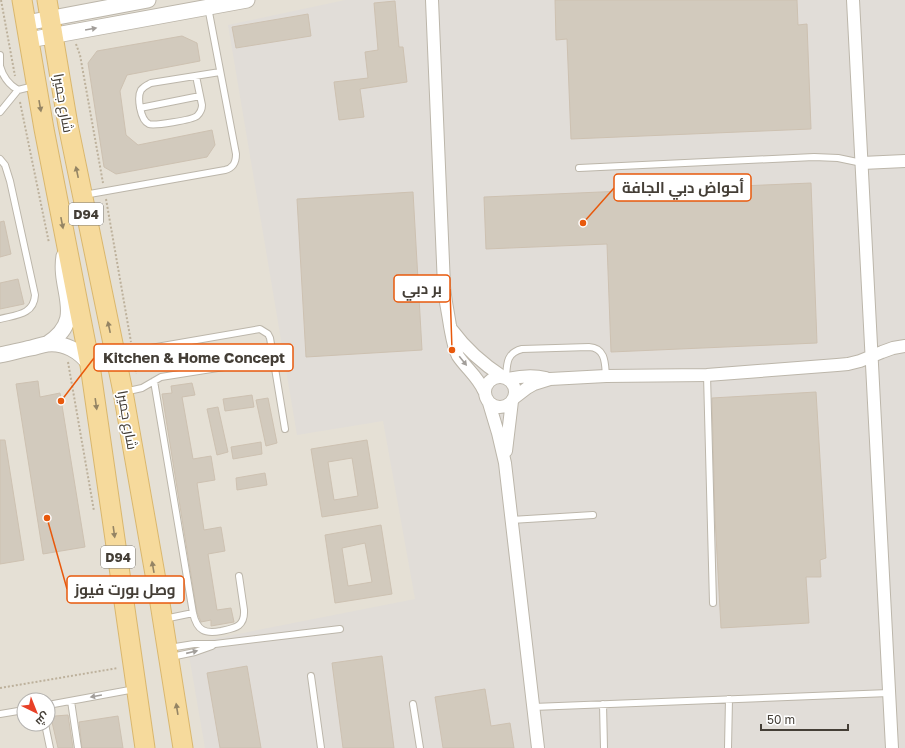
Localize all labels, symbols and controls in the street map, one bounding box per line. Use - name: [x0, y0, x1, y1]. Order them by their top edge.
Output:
- one-way arrow: [85, 26, 97, 32]
- street label: شارع جميرا: [49, 72, 78, 134]
- one-way arrow: [37, 100, 43, 112]
- one-way arrow: [74, 166, 80, 178]
- callout: أحواض دبي الجافة: [614, 174, 751, 201]
- text: أحواض دبي الجافة: [622, 178, 744, 200]
- road number: D94: [69, 203, 103, 225]
- one-way arrow: [60, 216, 66, 229]
- callout: بر دبي: [394, 275, 450, 302]
- text: بر دبي: [402, 279, 442, 301]
- one-way arrow: [106, 320, 112, 333]
- callout: Kitchen & Home Concept: [94, 344, 293, 371]
- text: Kitchen & Home Concept: [103, 348, 285, 366]
- one-way arrow: [458, 356, 467, 367]
- street label: شارع جميرا: [113, 389, 142, 451]
- one-way arrow: [93, 398, 99, 410]
- one-way arrow: [111, 526, 117, 538]
- road number: D94: [101, 546, 135, 568]
- one-way arrow: [150, 561, 156, 573]
- callout: وصل بورت فيوز: [67, 576, 184, 603]
- text: وصل بورت فيوز: [73, 580, 176, 599]
- one-way arrow: [186, 649, 198, 655]
- north arrow: [16, 692, 56, 732]
- one-way arrow: [90, 693, 102, 699]
- one-way arrow: [173, 703, 179, 716]
- scale bar: [761, 706, 848, 732]
- text: ش: [33, 709, 53, 729]
- text: 50 m: [767, 712, 795, 727]

